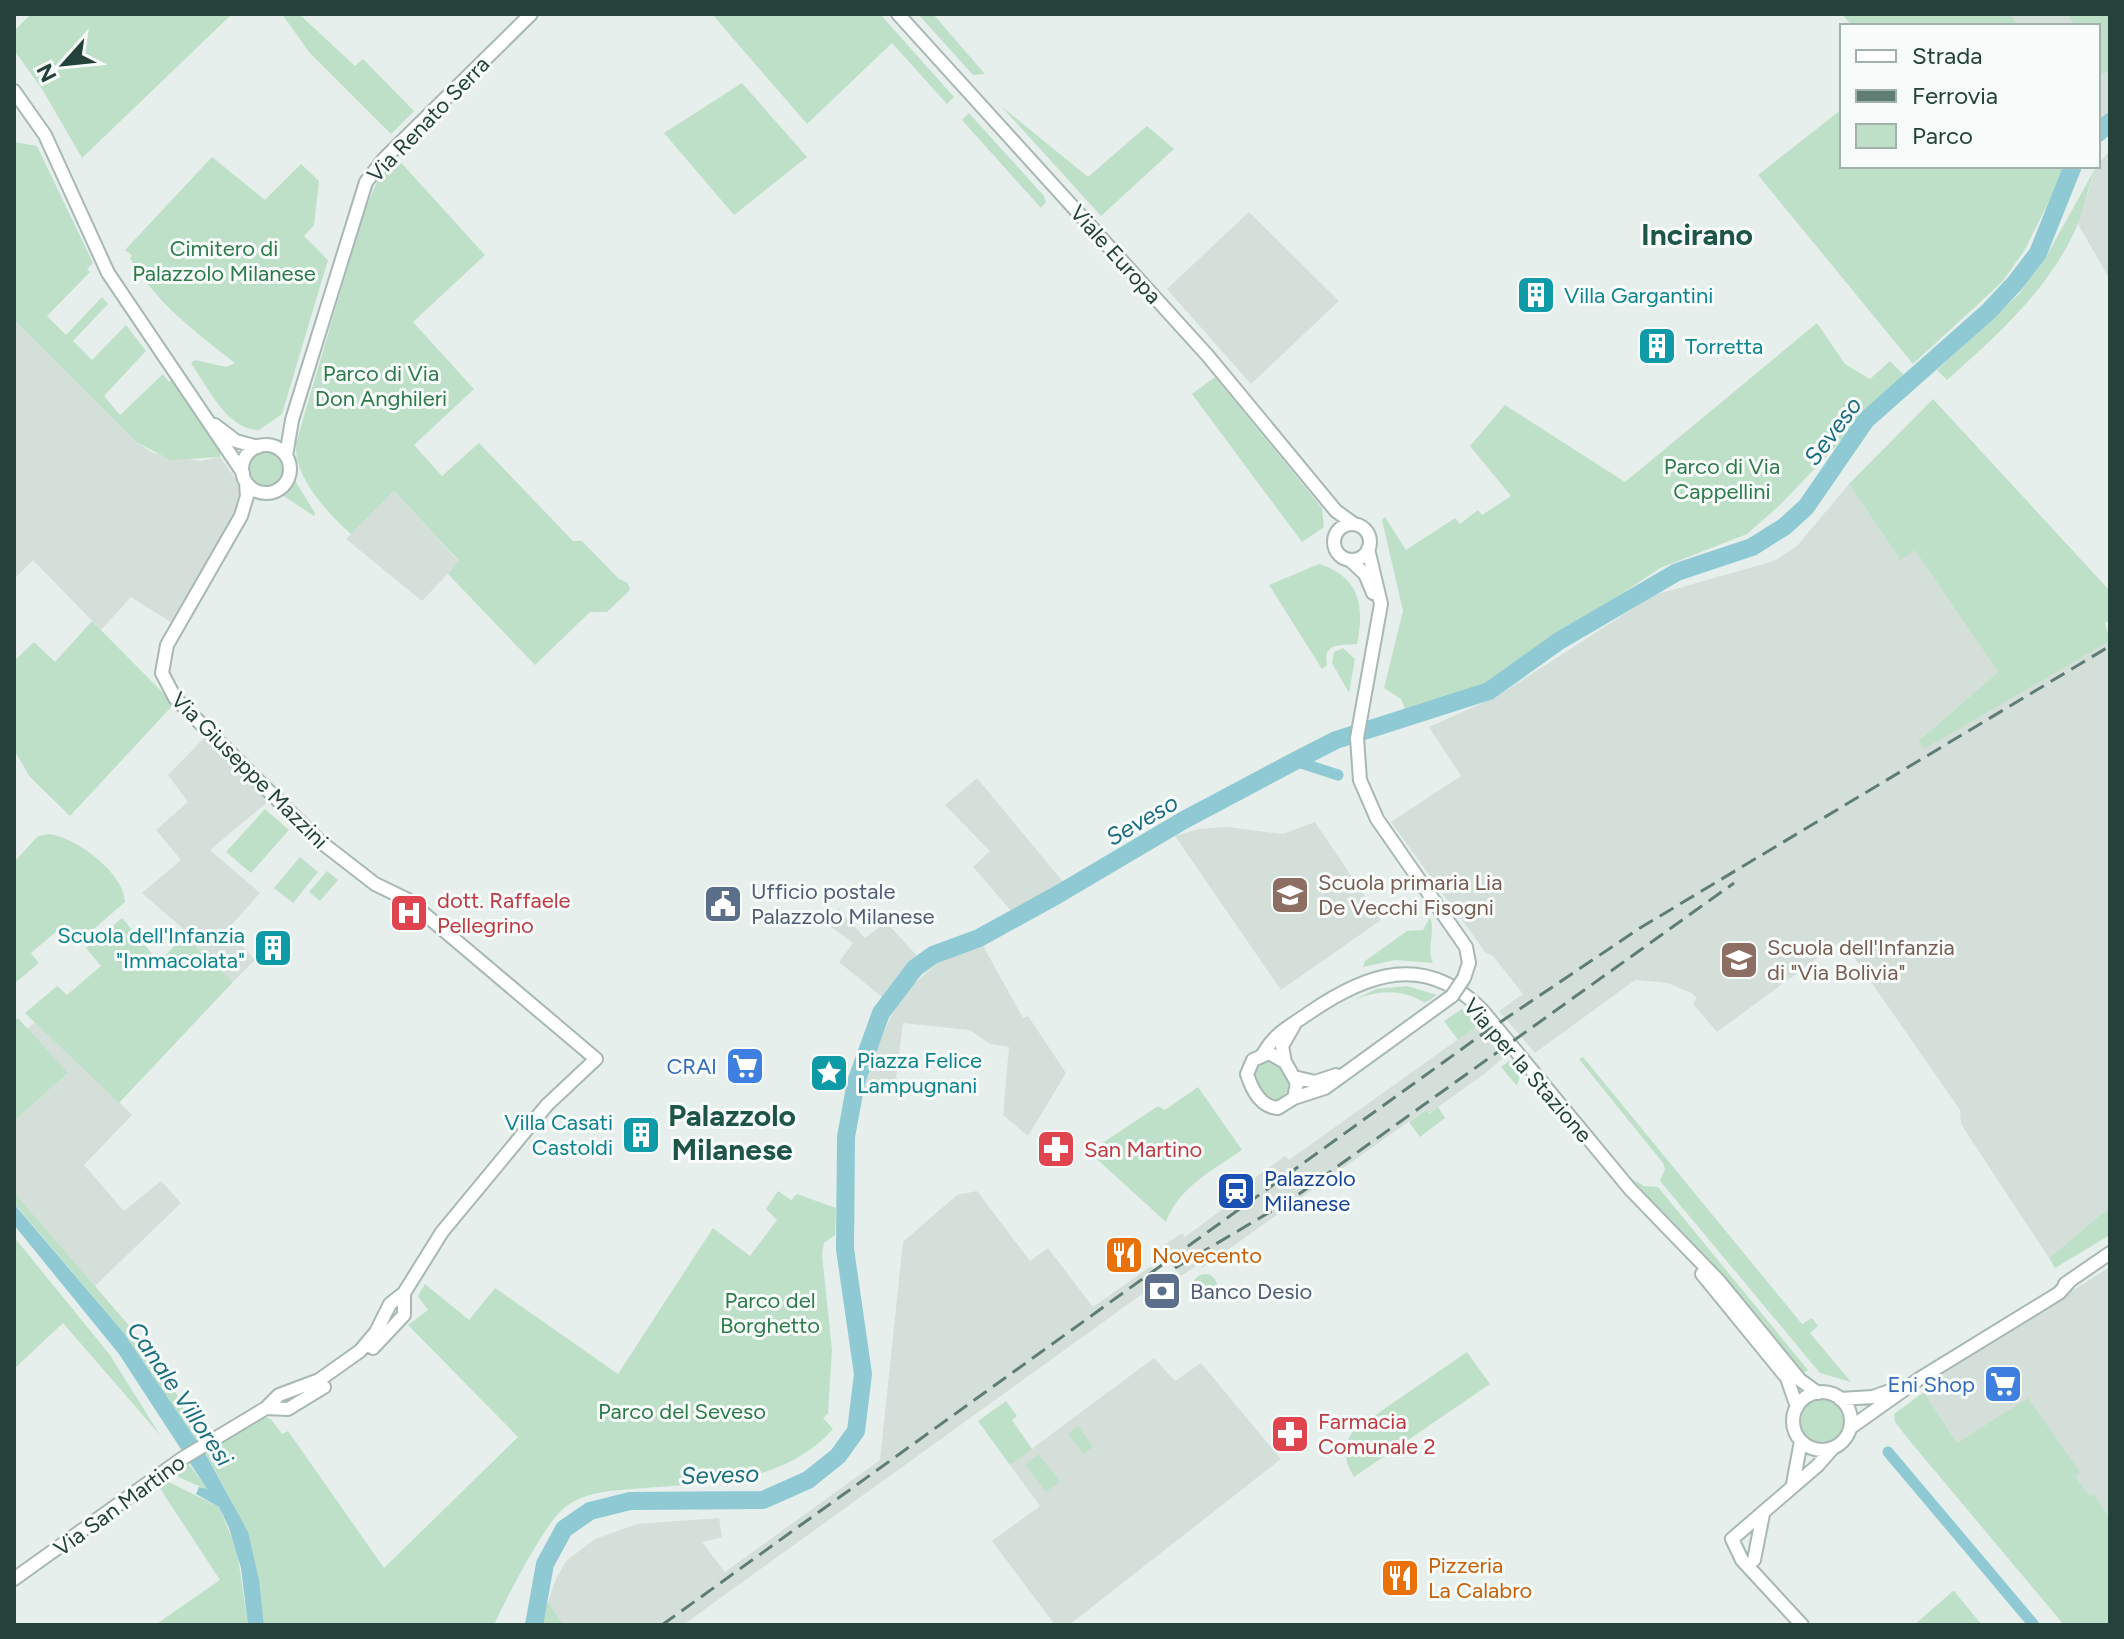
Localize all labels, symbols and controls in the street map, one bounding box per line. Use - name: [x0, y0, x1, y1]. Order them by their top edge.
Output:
- north arrow: [24, 24, 104, 104]
- legend: [1840, 24, 2100, 168]
- text: Strada: [1912, 41, 1982, 70]
- street label: Via Renato Serra: [362, 51, 495, 188]
- text: N: [31, 59, 63, 87]
- text: Ferrovia: [1912, 81, 1998, 110]
- text: Parco: [1912, 121, 1973, 150]
- street label: Viale Europa: [1064, 199, 1167, 309]
- district label: Incirano: [1641, 216, 1753, 253]
- park label: Cimitero di Palazzolo Milanese: [132, 235, 316, 287]
- building icon: Villa Gargantini: [1515, 274, 1557, 316]
- place label: Villa Gargantini: [1564, 282, 1713, 309]
- building icon: Torretta: [1636, 325, 1678, 367]
- place label: Torretta: [1685, 333, 1763, 360]
- park label: Parco di Via Don Anghileri: [315, 360, 447, 412]
- water label: Seveso: [1797, 391, 1868, 471]
- park label: Parco di Via Cappellini: [1664, 453, 1780, 505]
- street label: Via Giuseppe Mazzini: [166, 686, 334, 854]
- water label: Seveso: [1101, 787, 1183, 852]
- place label: Scuola primaria Lia De Vecchi Fisogni: [1318, 869, 1502, 921]
- school or university icon: Scuola primaria Lia De Vecchi Fisogni: [1269, 874, 1311, 916]
- place label: Ufficio postale Palazzolo Milanese: [751, 878, 935, 930]
- public building icon: Ufficio postale Palazzolo Milanese: [702, 883, 744, 925]
- place label: dott. Raffaele Pellegrino: [437, 887, 571, 939]
- hospital icon: dott. Raffaele Pellegrino: [388, 892, 430, 934]
- place label: Scuola dell'Infanzia "Immacolata": [57, 922, 245, 974]
- building icon: Scuola dell'Infanzia "Immacolata": [252, 927, 294, 969]
- place label: Scuola dell'Infanzia di "Via Bolivia": [1767, 934, 1955, 986]
- school or university icon: Scuola dell'Infanzia di "Via Bolivia": [1718, 939, 1760, 981]
- street label: Via per la Stazione: [1458, 993, 1598, 1148]
- supermarket icon: CRAI: [724, 1045, 766, 1087]
- place label: Piazza Felice Lampugnani: [857, 1047, 982, 1099]
- place icon: Piazza Felice Lampugnani: [808, 1052, 850, 1094]
- place label: CRAI: [666, 1053, 717, 1080]
- district label: Palazzolo Milanese: [668, 1097, 796, 1168]
- place label: Villa Casati Castoldi: [504, 1109, 613, 1161]
- building icon: Villa Casati Castoldi: [620, 1114, 662, 1156]
- pharmacy icon: San Martino: [1035, 1128, 1077, 1170]
- place label: San Martino: [1084, 1136, 1202, 1163]
- place label: Palazzolo Milanese: [1264, 1165, 1356, 1217]
- station icon: Palazzolo Milanese: [1215, 1170, 1257, 1212]
- restaurant icon: Novecento: [1103, 1234, 1145, 1276]
- place label: Novecento: [1152, 1242, 1262, 1269]
- bank icon: Banco Desio: [1141, 1270, 1183, 1312]
- place label: Banco Desio: [1190, 1278, 1312, 1305]
- park label: Parco del Borghetto: [720, 1287, 820, 1339]
- water label: Canale Villoresi: [121, 1316, 240, 1472]
- supermarket icon: Eni Shop: [1982, 1363, 2024, 1405]
- place label: Eni Shop: [1888, 1371, 1975, 1398]
- park label: Parco del Seveso: [598, 1398, 766, 1425]
- place label: Farmacia Comunale 2: [1318, 1408, 1436, 1460]
- pharmacy icon: Farmacia Comunale 2: [1269, 1413, 1311, 1455]
- street label: Via San Martino: [49, 1449, 190, 1562]
- water label: Seveso: [680, 1459, 760, 1490]
- place label: Pizzeria La Calabro: [1428, 1552, 1532, 1604]
- restaurant icon: Pizzeria La Calabro: [1379, 1557, 1421, 1599]

